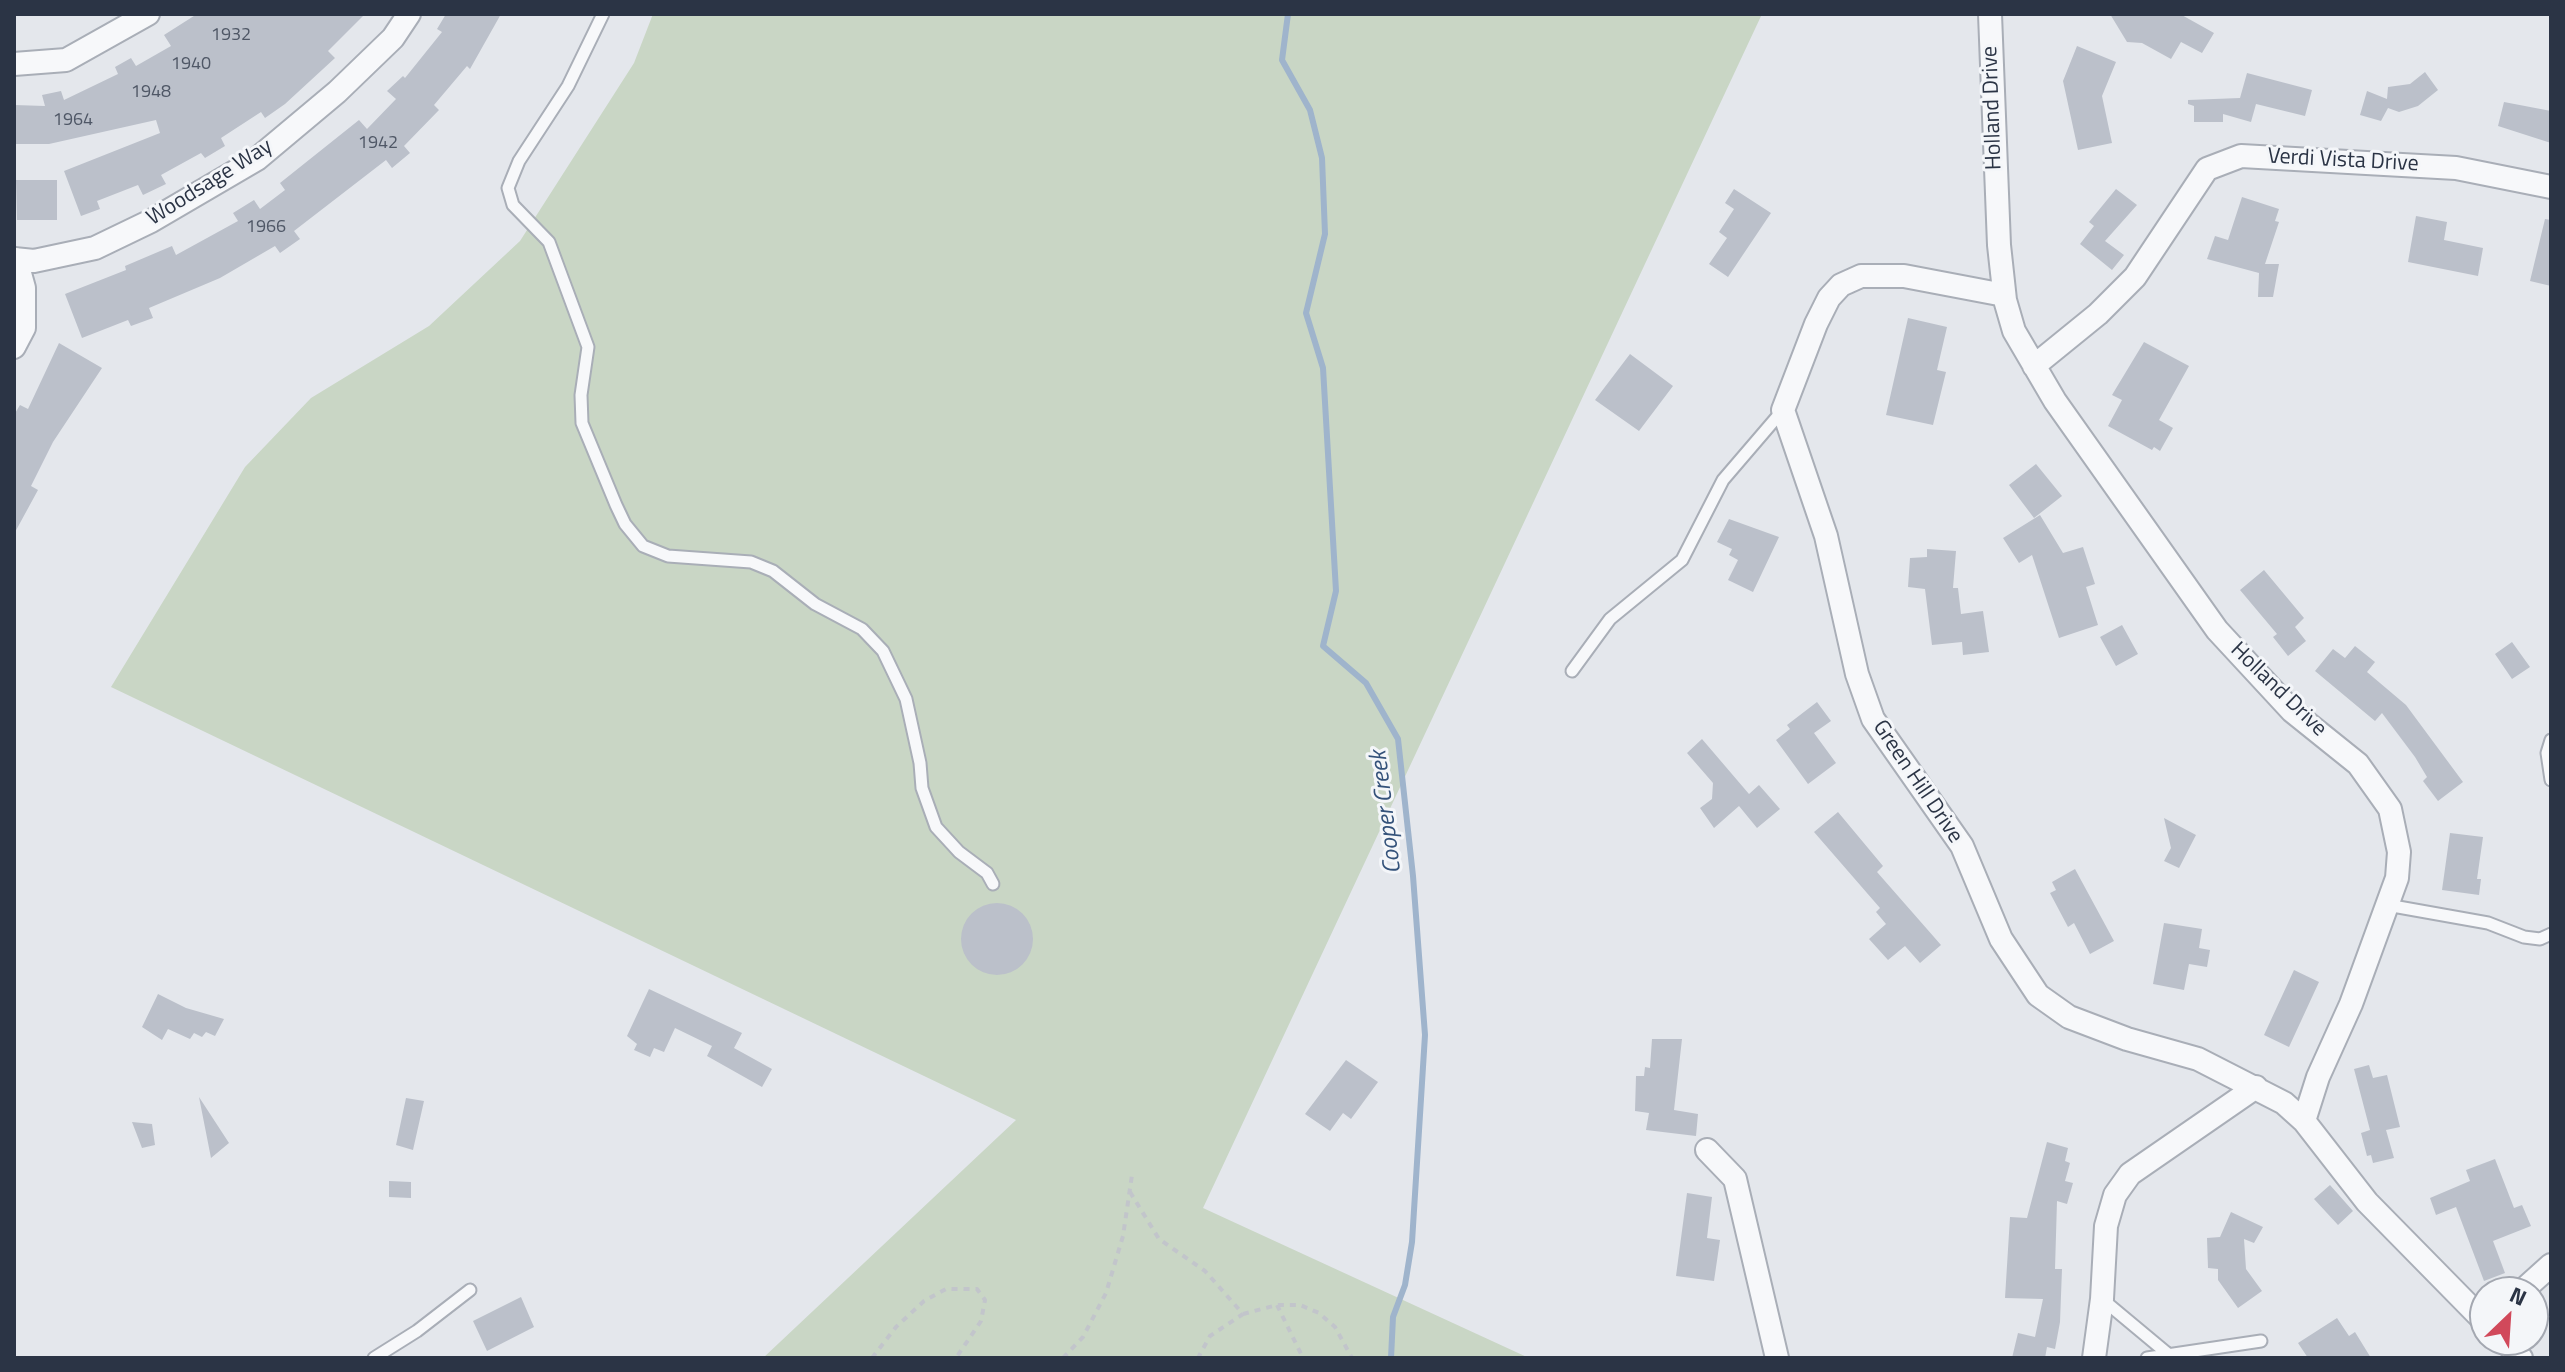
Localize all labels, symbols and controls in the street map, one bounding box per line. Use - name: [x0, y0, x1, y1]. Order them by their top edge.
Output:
- house number: 1932: [211, 25, 251, 47]
- street label: Holland Drive: [1978, 46, 2008, 170]
- house number: 1940: [171, 54, 211, 76]
- house number: 1948: [131, 82, 171, 104]
- house number: 1964: [53, 110, 93, 132]
- house number: 1942: [358, 133, 398, 155]
- street label: Woodsage Way: [142, 134, 278, 232]
- street label: Verdi Vista Drive: [2267, 144, 2419, 178]
- house number: 1966: [246, 217, 286, 239]
- street label: Holland Drive: [2224, 637, 2332, 743]
- street label: Green Hill Drive: [1866, 716, 1968, 848]
- water label: Cooper Creek: [1365, 749, 1409, 875]
- north arrow: [2469, 1276, 2549, 1356]
- text: N: [2504, 1277, 2532, 1315]

